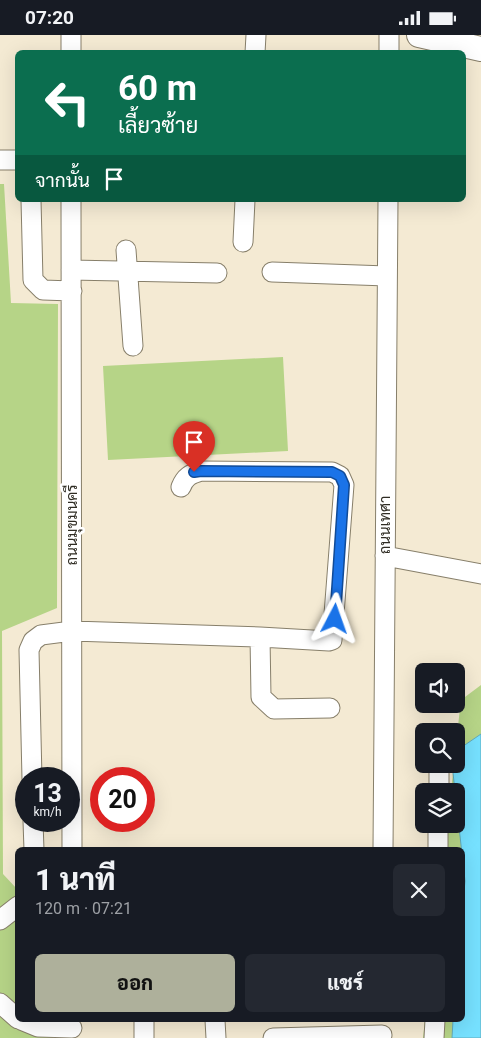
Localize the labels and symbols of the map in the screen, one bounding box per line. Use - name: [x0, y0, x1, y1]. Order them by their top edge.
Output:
- pin: [173, 421, 215, 472]
- street label: ถนนมุขมนครี: [62, 484, 83, 566]
- street label: ถนนเทศา: [376, 496, 394, 554]
- position arrow: [308, 592, 360, 644]
- speed limit sign: 20: [90, 767, 155, 832]

